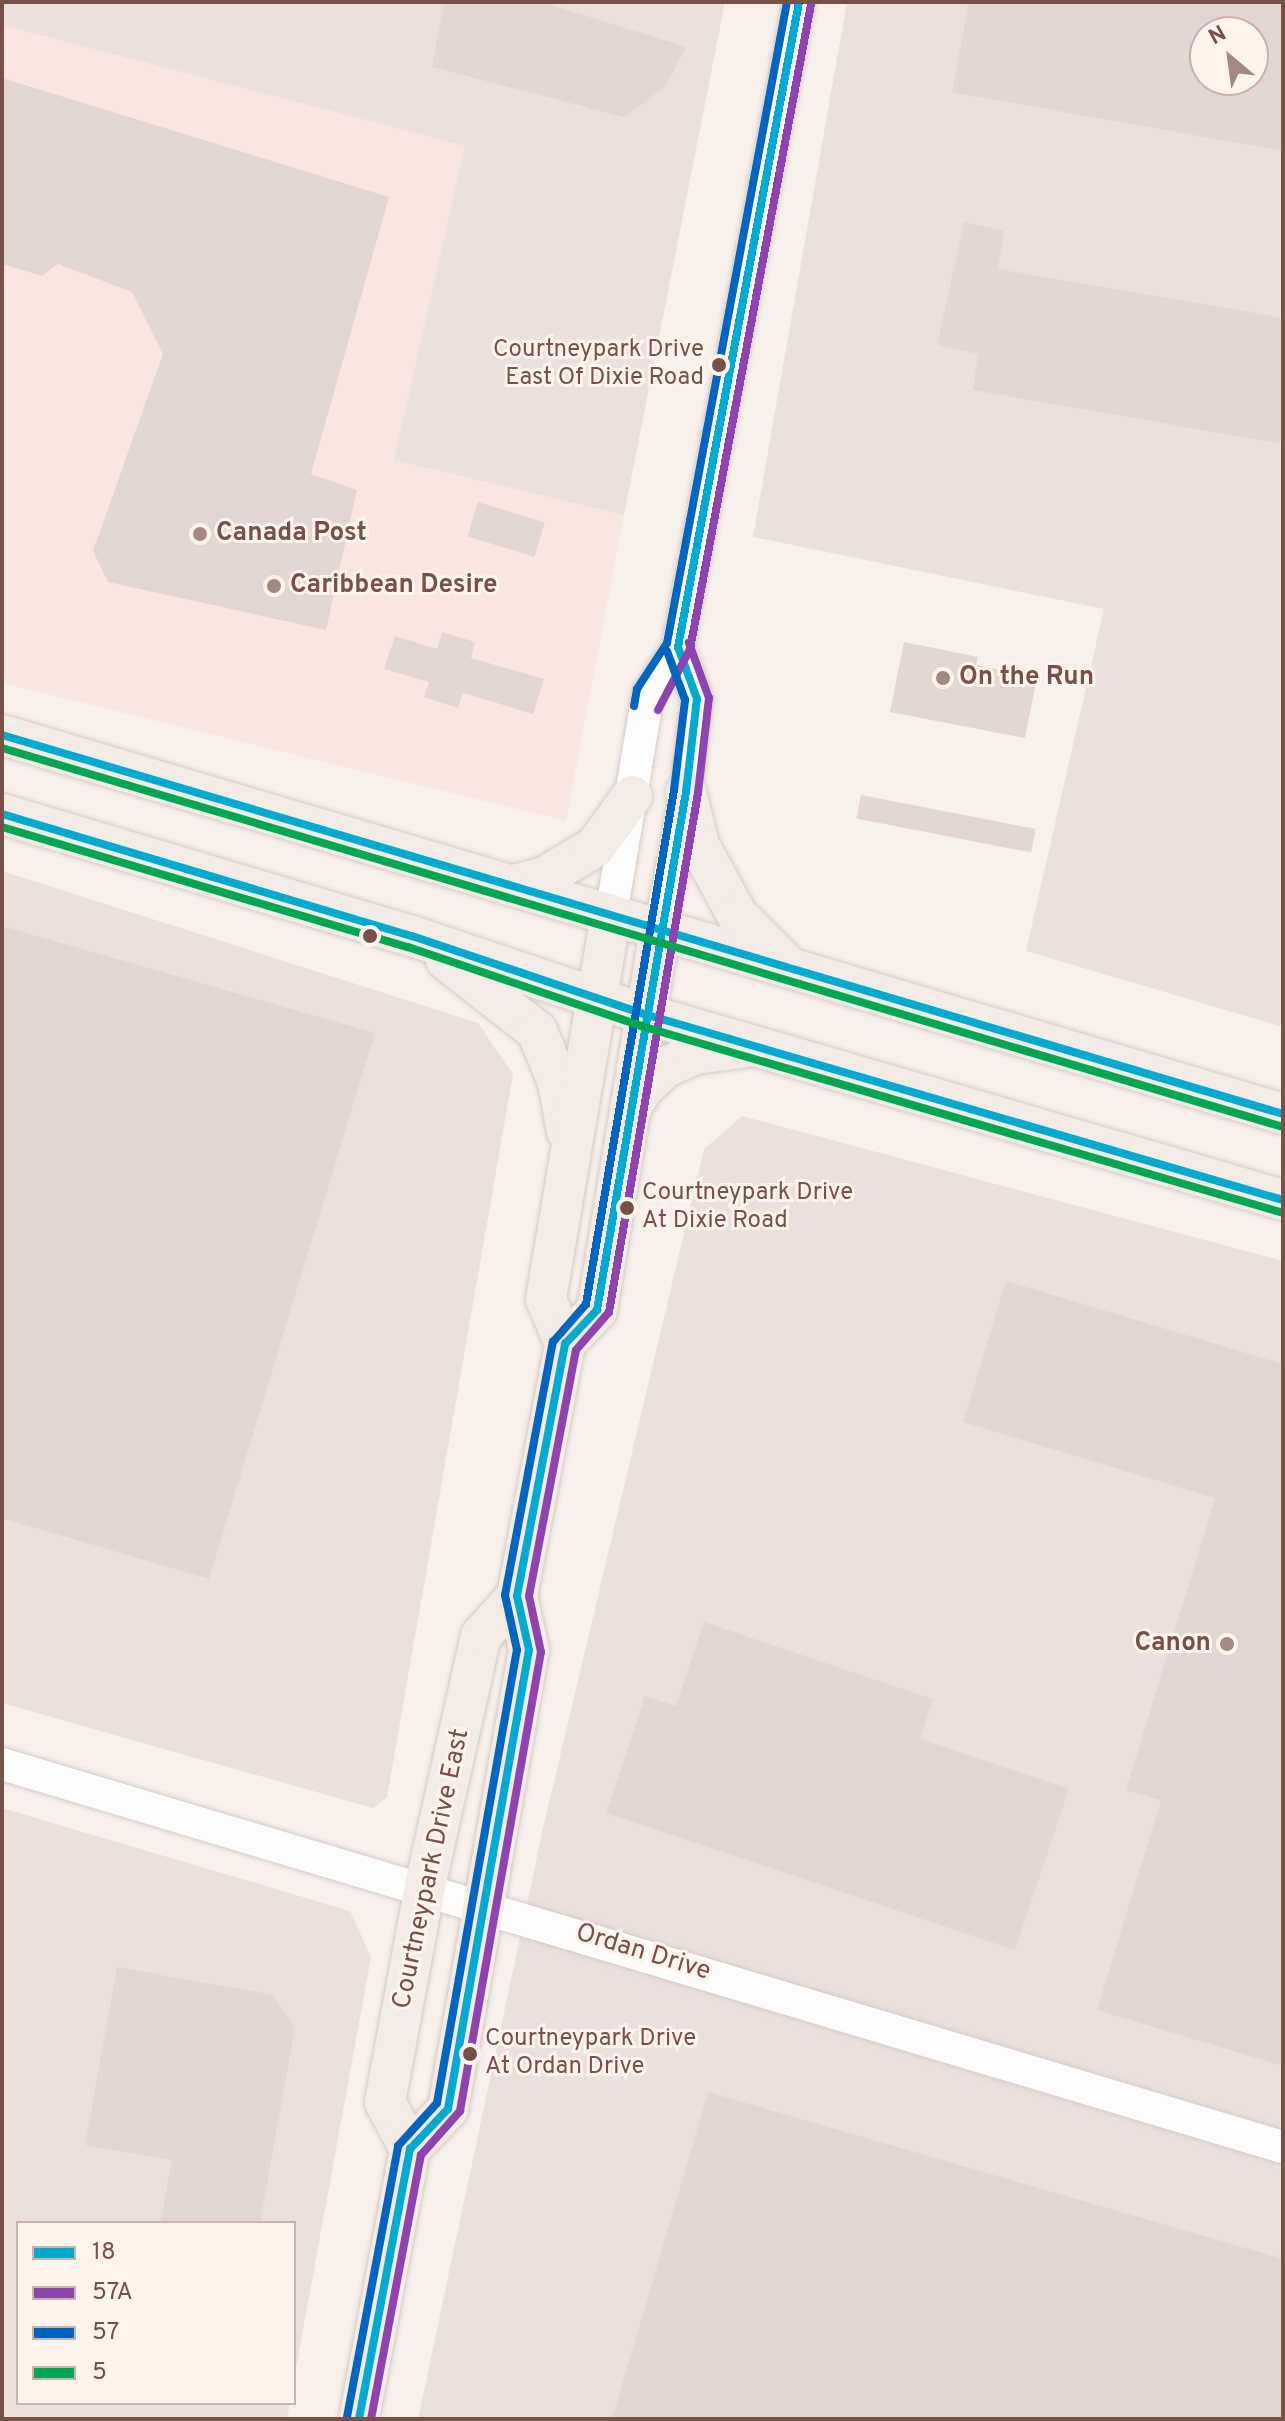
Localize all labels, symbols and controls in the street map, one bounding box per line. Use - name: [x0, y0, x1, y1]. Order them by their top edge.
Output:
- north arrow: [1189, 16, 1269, 96]
- text: N: [1205, 21, 1232, 52]
- place label: Courtneypark Drive East Of Dixie Road: [493, 337, 704, 393]
- marker: Courtneypark Drive East Of Dixie Road: [711, 357, 727, 373]
- place label: Canada Post: [216, 518, 367, 550]
- marker: Canada Post: [191, 525, 209, 543]
- place label: Caribbean Desire: [290, 570, 497, 602]
- marker: Caribbean Desire: [265, 577, 283, 595]
- place label: On the Run: [959, 662, 1094, 694]
- marker: On the Run: [934, 669, 952, 687]
- unlabelled marker: [362, 928, 378, 944]
- place label: Courtneypark Drive At Dixie Road: [642, 1180, 853, 1236]
- marker: Courtneypark Drive At Dixie Road: [619, 1200, 635, 1216]
- place label: Canon: [1134, 1628, 1211, 1660]
- marker: Canon: [1218, 1635, 1236, 1653]
- street label: Courtneypark Drive East: [387, 1726, 477, 2012]
- street label: Ordan Drive: [572, 1918, 714, 1988]
- place label: Courtneypark Drive At Ordan Drive: [485, 2026, 696, 2082]
- marker: Courtneypark Drive At Ordan Drive: [462, 2046, 478, 2062]
- legend: [16, 2221, 296, 2405]
- text: 18: [92, 2238, 116, 2268]
- text: 57A: [92, 2278, 133, 2308]
- text: 57: [92, 2318, 119, 2348]
- text: 5: [92, 2358, 107, 2388]

